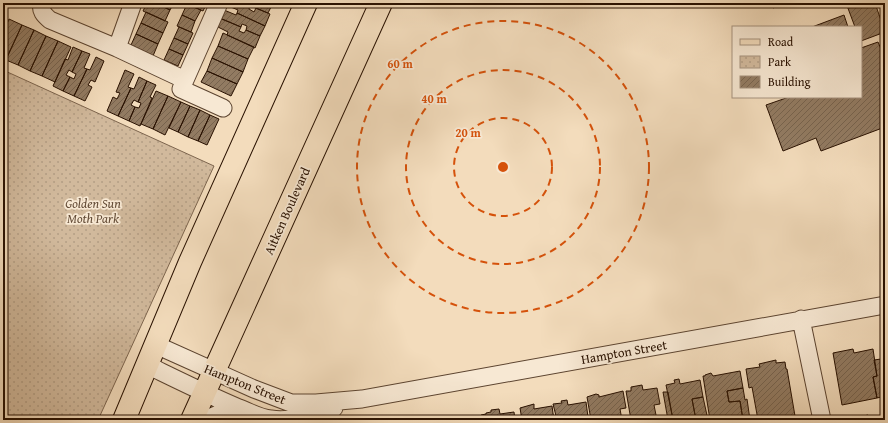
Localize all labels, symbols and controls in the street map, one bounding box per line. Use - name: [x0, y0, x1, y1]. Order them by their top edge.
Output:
- legend: [732, 26, 862, 98]
- text: Road: [768, 33, 794, 50]
- text: Park: [768, 53, 792, 70]
- text: 60 m: [387, 55, 413, 72]
- text: Building: [768, 73, 811, 90]
- text: 40 m: [421, 90, 447, 107]
- text: 20 m: [455, 124, 481, 141]
- centre of rings: [496, 160, 510, 174]
- street label: Aitken Boulevard: [259, 164, 315, 258]
- park label: Golden Sun Moth Park: [65, 194, 121, 228]
- street label: Hampton Street: [580, 335, 669, 369]
- street label: Hampton Street: [201, 359, 289, 409]

